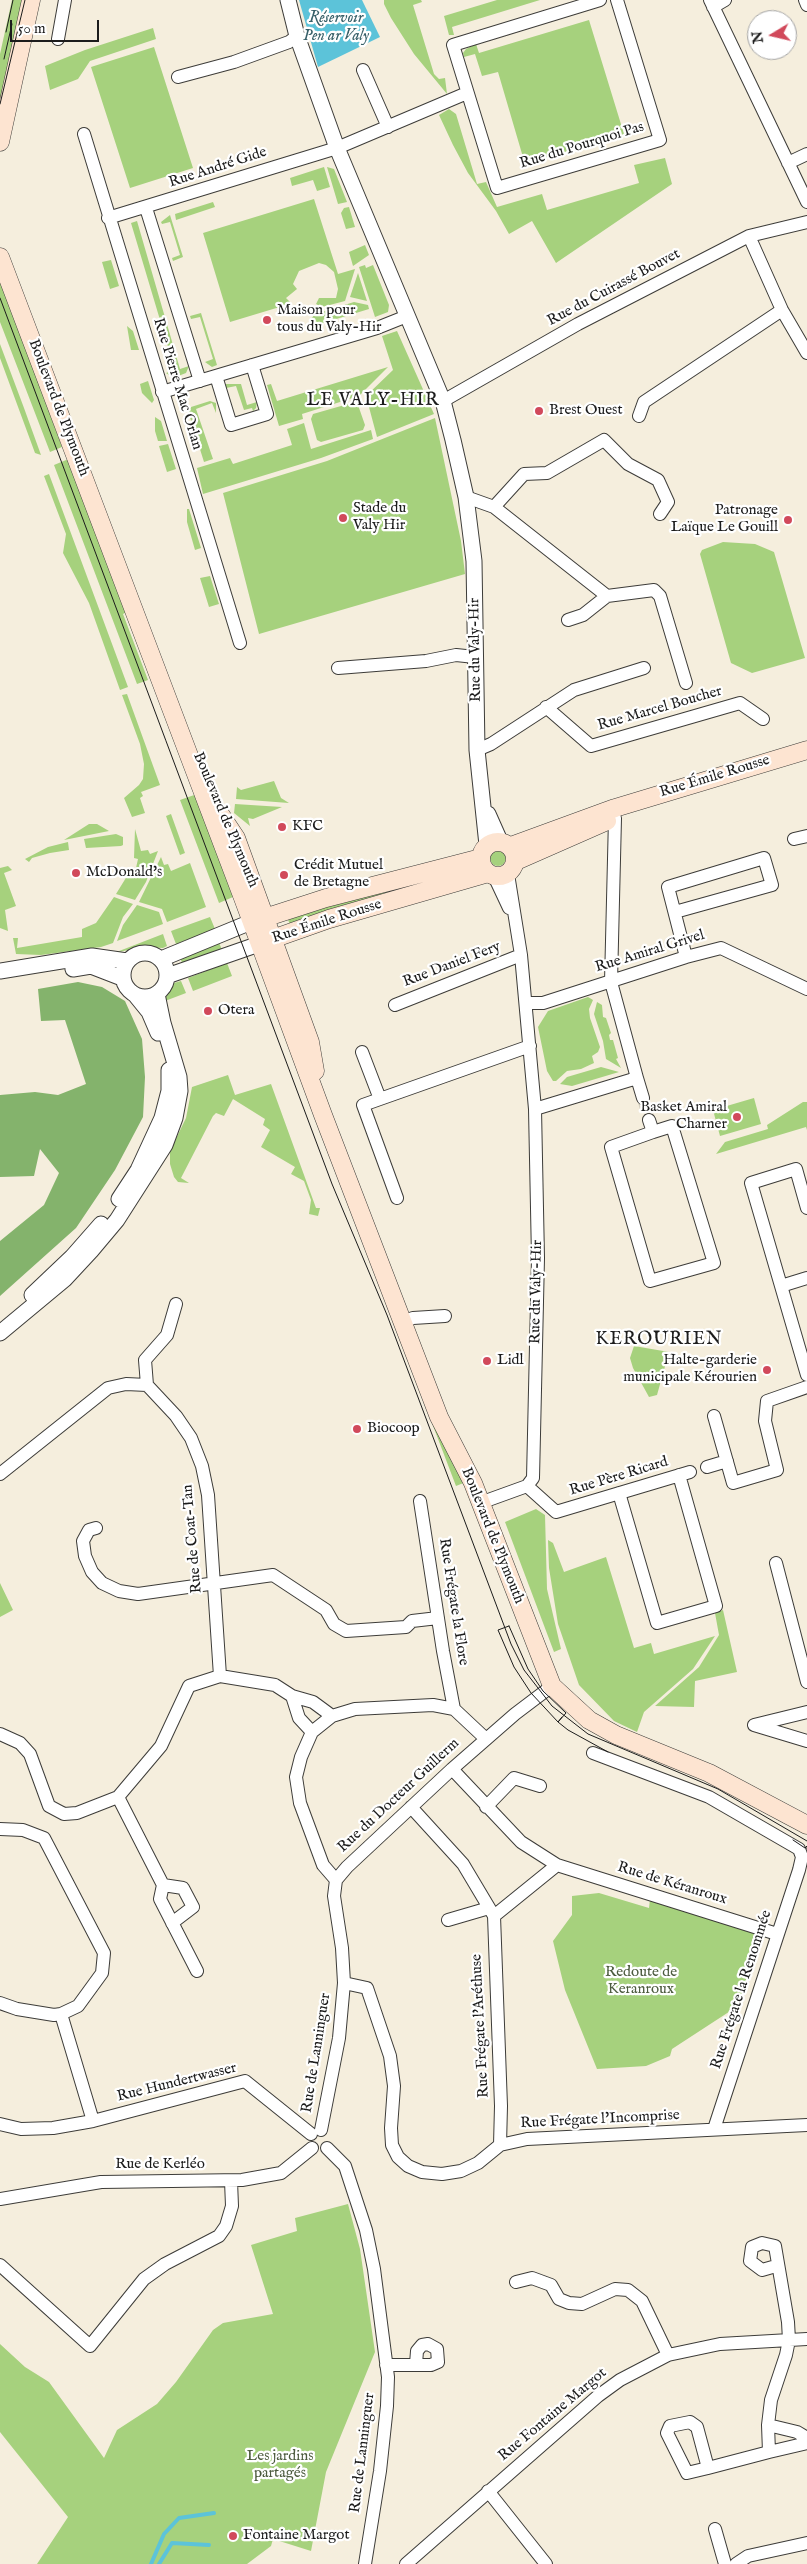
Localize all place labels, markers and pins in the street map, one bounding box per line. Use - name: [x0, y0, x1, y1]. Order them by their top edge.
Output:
- place label: Maison pour tous du Valy-Hir: [277, 302, 382, 337]
- marker: Maison pour tous du Valy-Hir: [261, 314, 273, 326]
- place label: Brest Ouest: [549, 402, 623, 420]
- marker: Brest Ouest: [533, 405, 545, 417]
- place label: Stade du Valy Hir: [353, 500, 406, 535]
- place label: Patronage Laïque Le Gouill: [671, 502, 778, 537]
- marker: Stade du Valy Hir: [337, 512, 349, 524]
- marker: Patronage Laïque Le Gouill: [782, 514, 794, 526]
- place label: KFC: [292, 818, 323, 836]
- marker: KFC: [276, 821, 288, 833]
- place label: Crédit Mutuel de Bretagne: [294, 857, 383, 892]
- place label: McDonald's: [86, 864, 162, 882]
- marker: McDonald's: [70, 867, 82, 879]
- marker: Crédit Mutuel de Bretagne: [278, 869, 290, 881]
- place label: Otera: [218, 1002, 254, 1020]
- marker: Otera: [202, 1005, 214, 1017]
- place label: Basket Amiral Charner: [640, 1099, 727, 1134]
- marker: Basket Amiral Charner: [731, 1111, 743, 1123]
- place label: Lidl: [497, 1352, 524, 1370]
- place label: Halte-garderie municipale Kérourien: [623, 1352, 757, 1387]
- marker: Lidl: [481, 1355, 493, 1367]
- marker: Halte-garderie municipale Kérourien: [761, 1364, 773, 1376]
- place label: Biocoop: [367, 1420, 420, 1438]
- marker: Biocoop: [351, 1423, 363, 1435]
- place label: Fontaine Margot: [243, 2527, 350, 2545]
- marker: Fontaine Margot: [227, 2530, 239, 2542]

